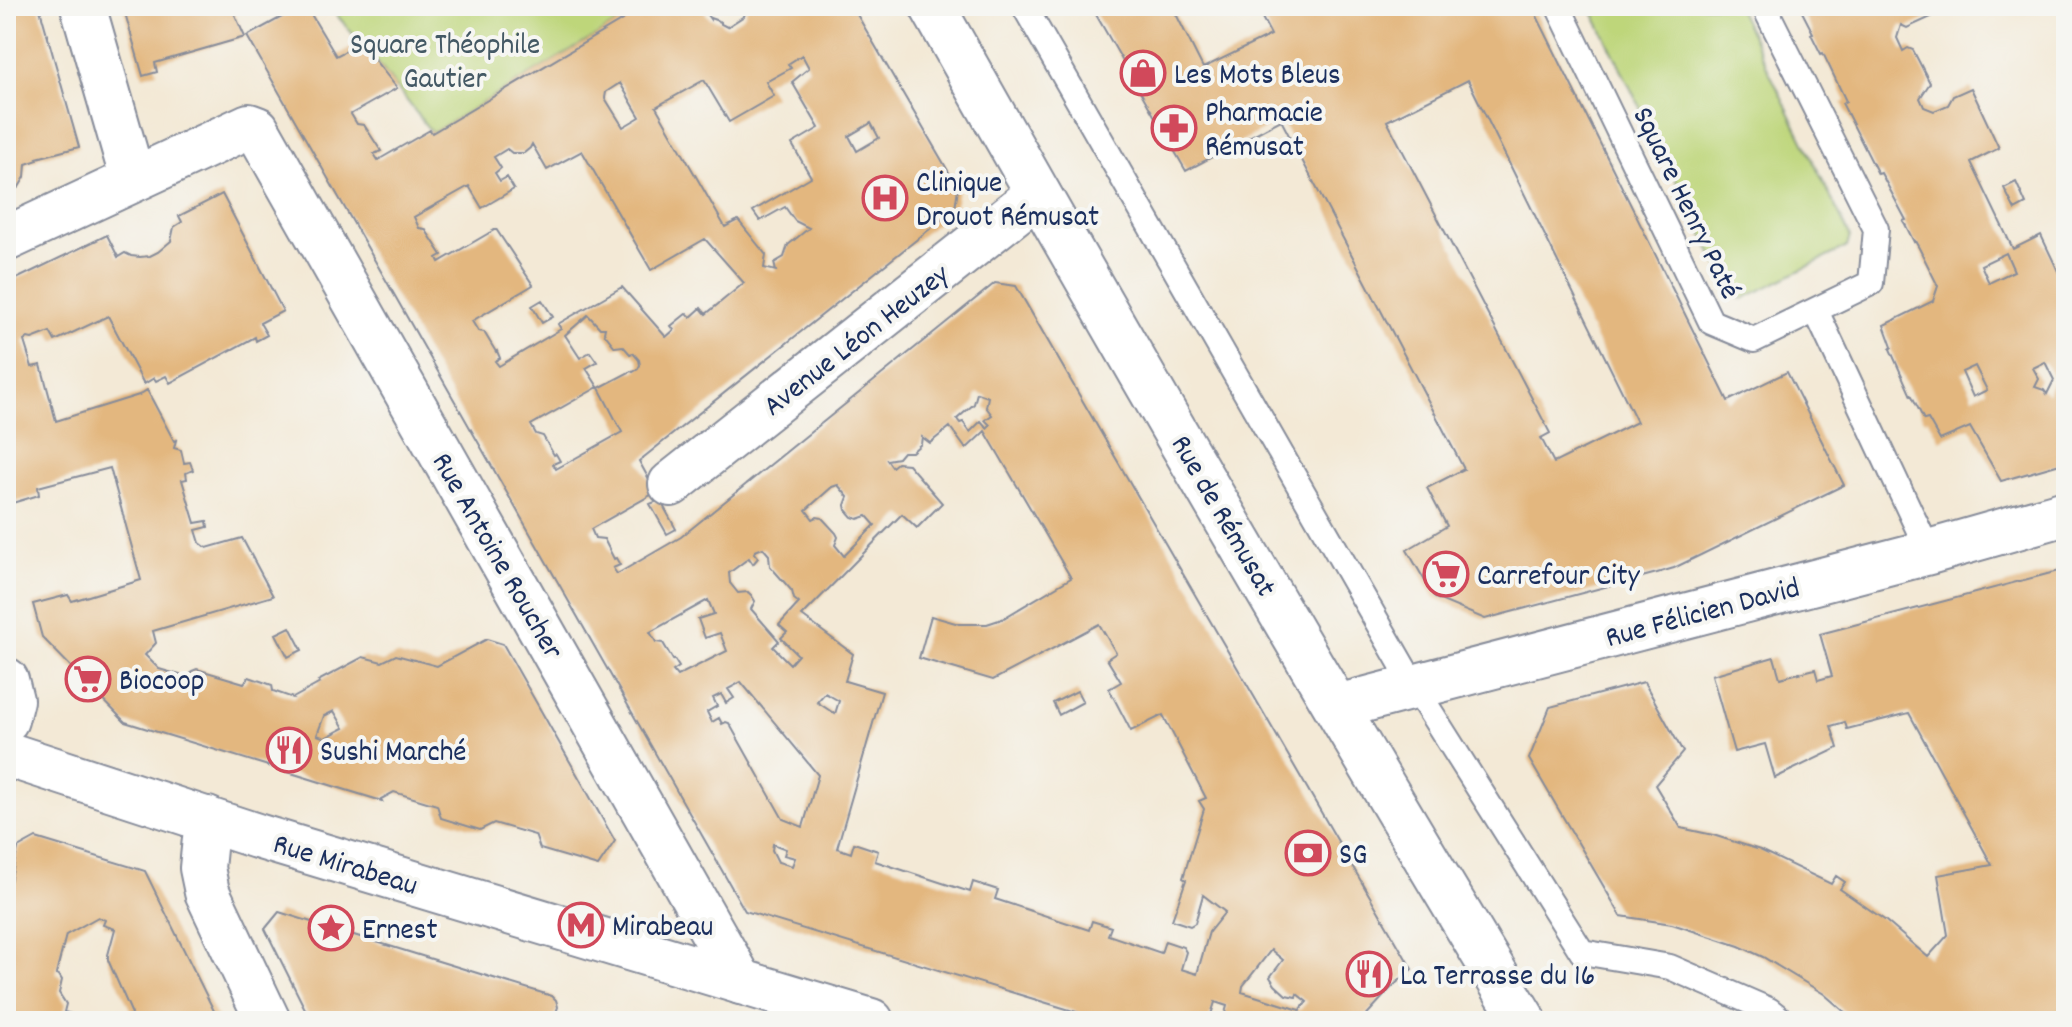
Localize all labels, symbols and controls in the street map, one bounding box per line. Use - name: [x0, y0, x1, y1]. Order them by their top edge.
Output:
- park label: Square Théophile Gautier: [350, 26, 540, 103]
- shop icon: Les Mots Bleus: [1119, 49, 1167, 97]
- place label: Les Mots Bleus: [1174, 56, 1341, 99]
- place label: Pharmacie Rémusat: [1205, 94, 1323, 171]
- street label: Square Henry Paté: [1619, 101, 1749, 307]
- pharmacy icon: Pharmacie Rémusat: [1150, 104, 1198, 152]
- place label: Clinique Drouot Rémusat: [916, 164, 1099, 241]
- hospital icon: Clinique Drouot Rémusat: [861, 174, 909, 222]
- street label: Avenue Léon Heuzey: [755, 255, 961, 429]
- street label: Rue de Rémusat: [1157, 428, 1285, 606]
- street label: Rue Antoine Roucher: [418, 446, 572, 669]
- supermarket icon: Carrefour City: [1422, 550, 1470, 598]
- place label: Carrefour City: [1477, 557, 1641, 600]
- street label: Rue Félicien David: [1601, 569, 1805, 662]
- supermarket icon: Biocoop: [64, 655, 112, 703]
- place label: Biocoop: [119, 662, 205, 705]
- restaurant icon: Sushi Marché: [265, 726, 313, 774]
- place label: Sushi Marché: [320, 733, 466, 776]
- street label: Rue Mirabeau: [267, 825, 422, 910]
- bank icon: SG: [1284, 829, 1332, 877]
- place label: SG: [1339, 836, 1367, 879]
- metro station icon: Mirabeau: [557, 901, 605, 949]
- place icon: Ernest: [307, 904, 355, 952]
- place label: Mirabeau: [612, 908, 713, 951]
- place label: Ernest: [362, 911, 438, 954]
- restaurant icon: La Terrasse du 16: [1345, 950, 1393, 998]
- place label: La Terrasse du 16: [1400, 957, 1595, 1000]

